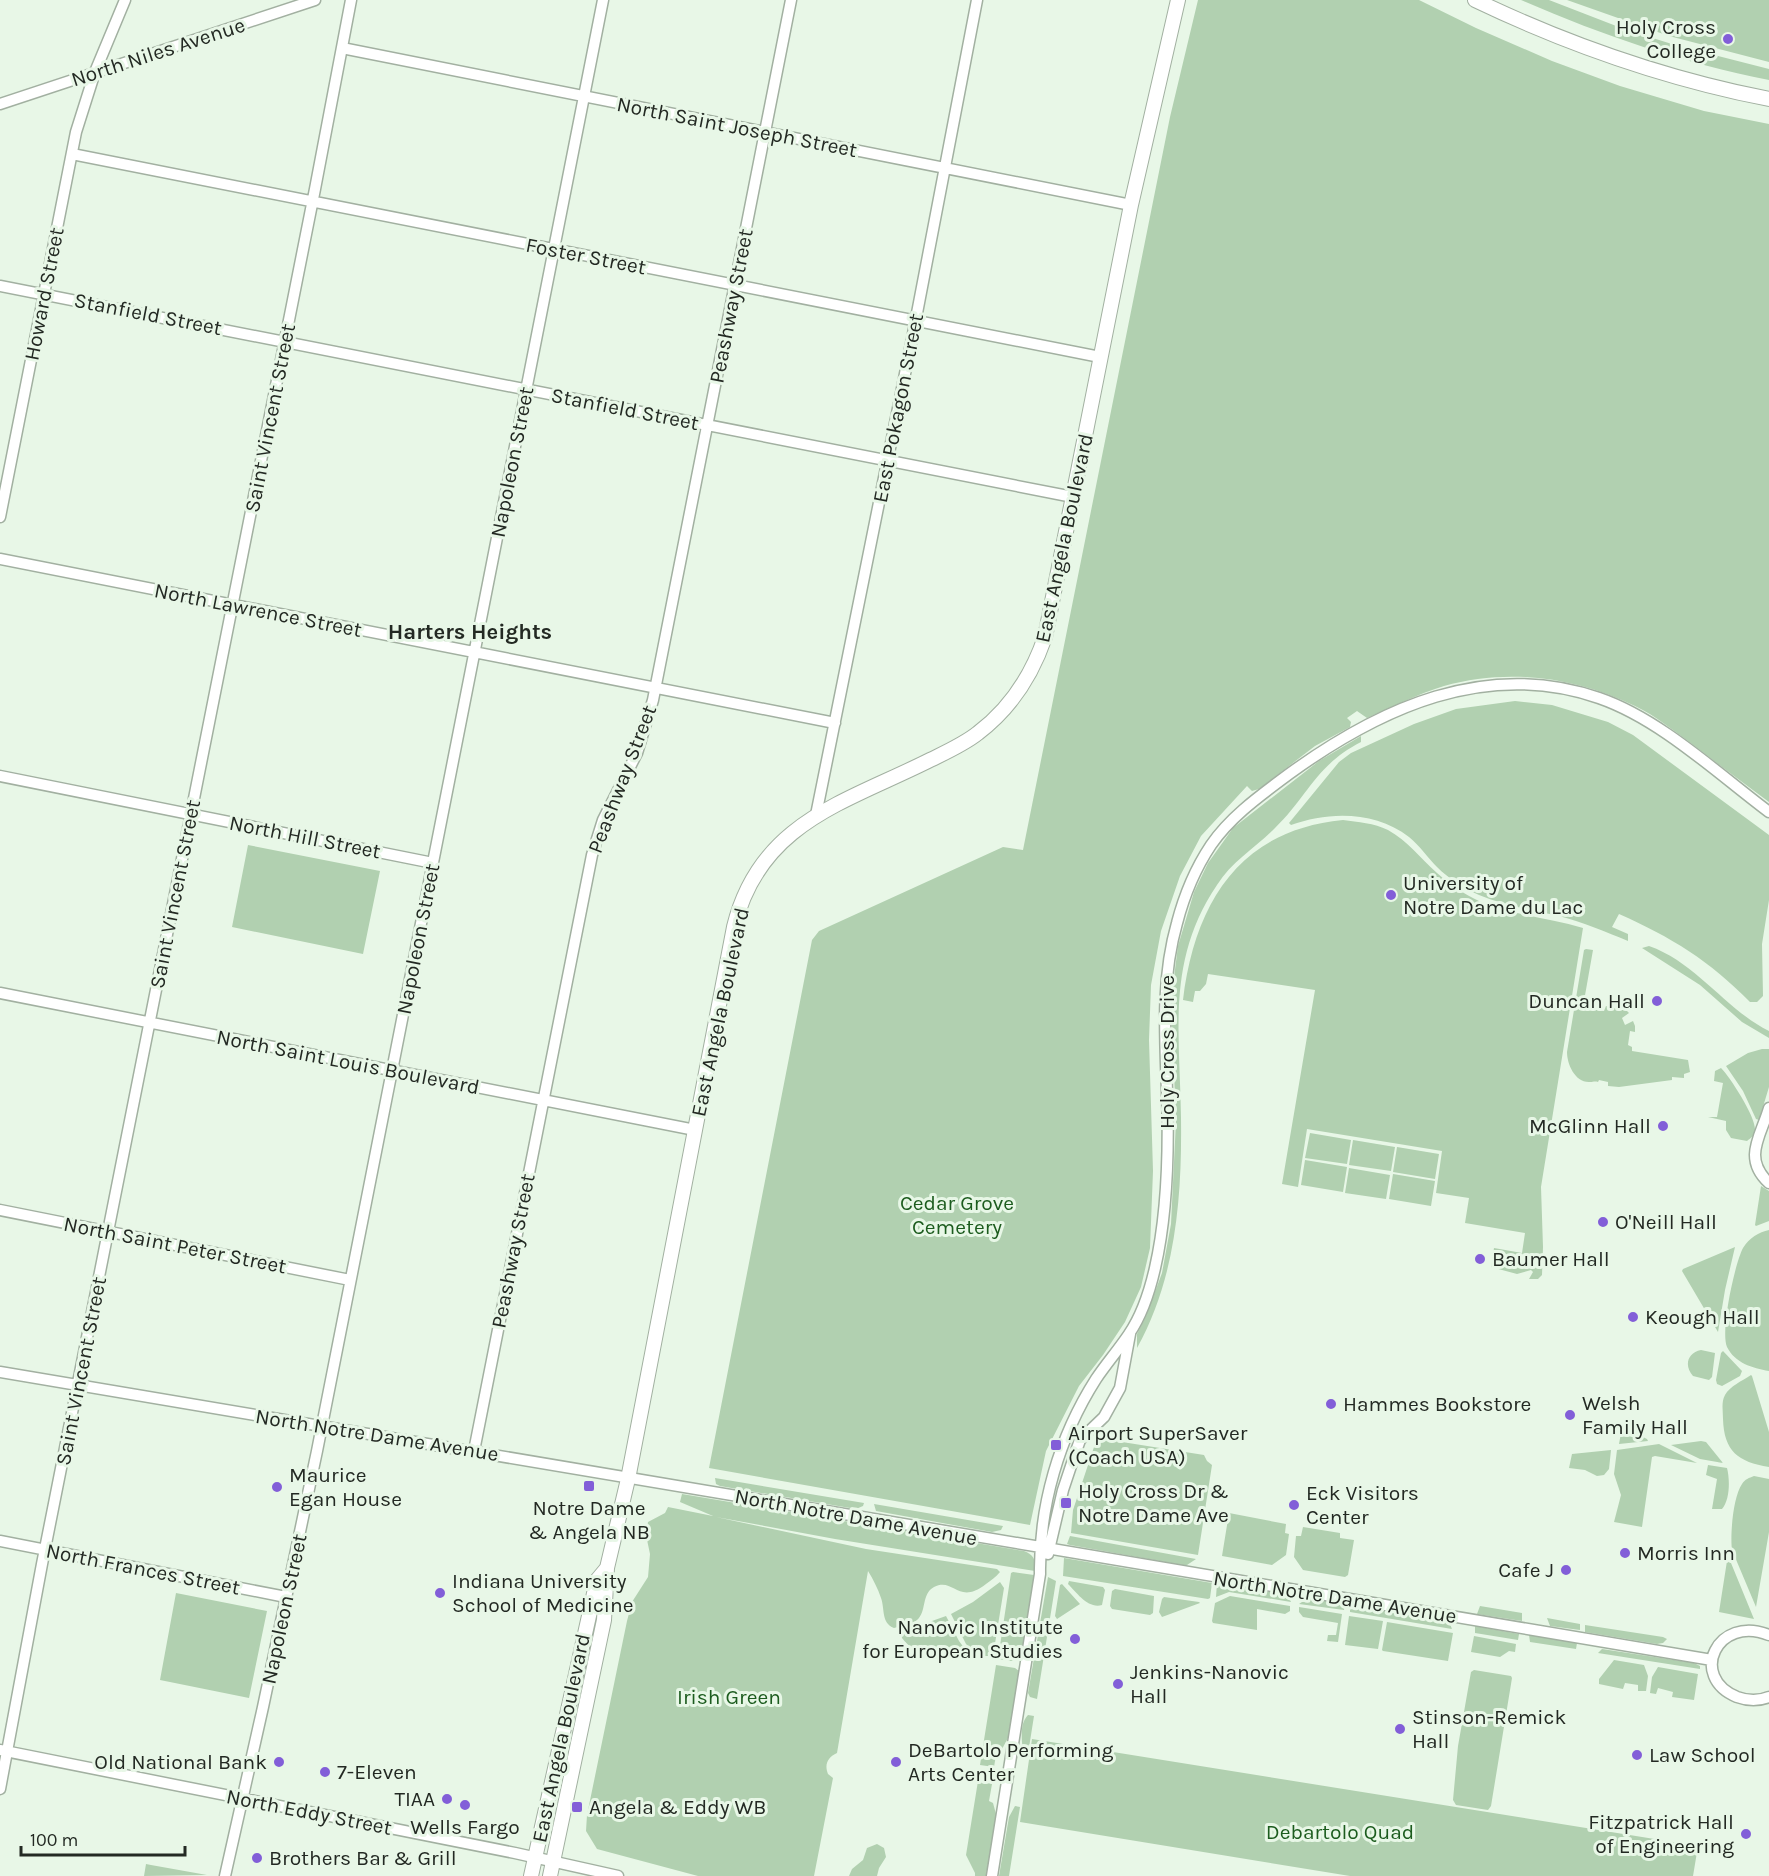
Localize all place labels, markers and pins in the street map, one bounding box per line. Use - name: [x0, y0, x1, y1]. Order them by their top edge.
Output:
- place label: Holy Cross College: [1616, 15, 1716, 63]
- marker: Holy Cross College: [1721, 32, 1735, 46]
- place label: University of Notre Dame du Lac: [1403, 871, 1583, 919]
- marker: University of Notre Dame du Lac: [1384, 888, 1398, 902]
- place label: Duncan Hall: [1528, 989, 1645, 1013]
- marker: Duncan Hall: [1650, 994, 1664, 1008]
- place label: McGlinn Hall: [1529, 1114, 1651, 1138]
- marker: McGlinn Hall: [1656, 1119, 1670, 1133]
- place label: O'Neill Hall: [1615, 1210, 1717, 1234]
- marker: O'Neill Hall: [1596, 1215, 1610, 1229]
- place label: Baumer Hall: [1492, 1247, 1610, 1271]
- marker: Baumer Hall: [1473, 1252, 1487, 1266]
- place label: Keough Hall: [1645, 1305, 1760, 1329]
- marker: Keough Hall: [1626, 1310, 1640, 1324]
- place label: Welsh Family Hall: [1582, 1391, 1688, 1439]
- place label: Hammes Bookstore: [1343, 1392, 1531, 1416]
- marker: Hammes Bookstore: [1324, 1397, 1338, 1411]
- marker: Welsh Family Hall: [1563, 1408, 1577, 1422]
- place label: Airport SuperSaver (Coach USA): [1068, 1421, 1248, 1469]
- marker: Airport SuperSaver (Coach USA): [1049, 1438, 1063, 1452]
- place label: Maurice Egan House: [289, 1463, 402, 1511]
- marker: Notre Dame & Angela NB: [582, 1479, 596, 1493]
- place label: Holy Cross Dr & Notre Dame Ave: [1078, 1479, 1229, 1527]
- marker: Maurice Egan House: [270, 1480, 284, 1494]
- place label: Eck Visitors Center: [1306, 1481, 1419, 1529]
- place label: Notre Dame & Angela NB: [528, 1496, 650, 1544]
- marker: Holy Cross Dr & Notre Dame Ave: [1059, 1496, 1073, 1510]
- marker: Eck Visitors Center: [1287, 1498, 1301, 1512]
- place label: Morris Inn: [1637, 1541, 1735, 1565]
- marker: Morris Inn: [1618, 1546, 1632, 1560]
- place label: Cafe J: [1498, 1558, 1554, 1582]
- marker: Cafe J: [1559, 1563, 1573, 1577]
- place label: Indiana University School of Medicine: [452, 1569, 634, 1617]
- marker: Indiana University School of Medicine: [433, 1586, 447, 1600]
- place label: Nanovic Institute for European Studies: [862, 1615, 1063, 1663]
- marker: Nanovic Institute for European Studies: [1068, 1632, 1082, 1646]
- place label: Jenkins-Nanovic Hall: [1130, 1660, 1289, 1708]
- marker: Jenkins-Nanovic Hall: [1111, 1677, 1125, 1691]
- place label: Stinson-Remick Hall: [1412, 1705, 1566, 1753]
- marker: Stinson-Remick Hall: [1393, 1722, 1407, 1736]
- place label: DeBartolo Performing Arts Center: [908, 1738, 1113, 1786]
- place label: Law School: [1649, 1743, 1756, 1767]
- marker: Law School: [1630, 1748, 1644, 1762]
- place label: Old National Bank: [94, 1750, 267, 1774]
- marker: Old National Bank: [272, 1755, 286, 1769]
- marker: DeBartolo Performing Arts Center: [889, 1755, 903, 1769]
- place label: 7-Eleven: [337, 1760, 417, 1784]
- marker: 7-Eleven: [318, 1765, 332, 1779]
- place label: TIAA: [394, 1787, 435, 1811]
- marker: TIAA: [440, 1792, 454, 1806]
- place label: Angela & Eddy WB: [589, 1795, 766, 1819]
- marker: Wells Fargo: [458, 1798, 472, 1812]
- marker: Angela & Eddy WB: [570, 1800, 584, 1814]
- place label: Fitzpatrick Hall of Engineering: [1588, 1810, 1734, 1858]
- place label: Wells Fargo: [410, 1815, 520, 1839]
- marker: Fitzpatrick Hall of Engineering: [1739, 1827, 1753, 1841]
- place label: Brothers Bar & Grill: [269, 1846, 457, 1870]
- marker: Brothers Bar & Grill: [250, 1851, 264, 1865]

